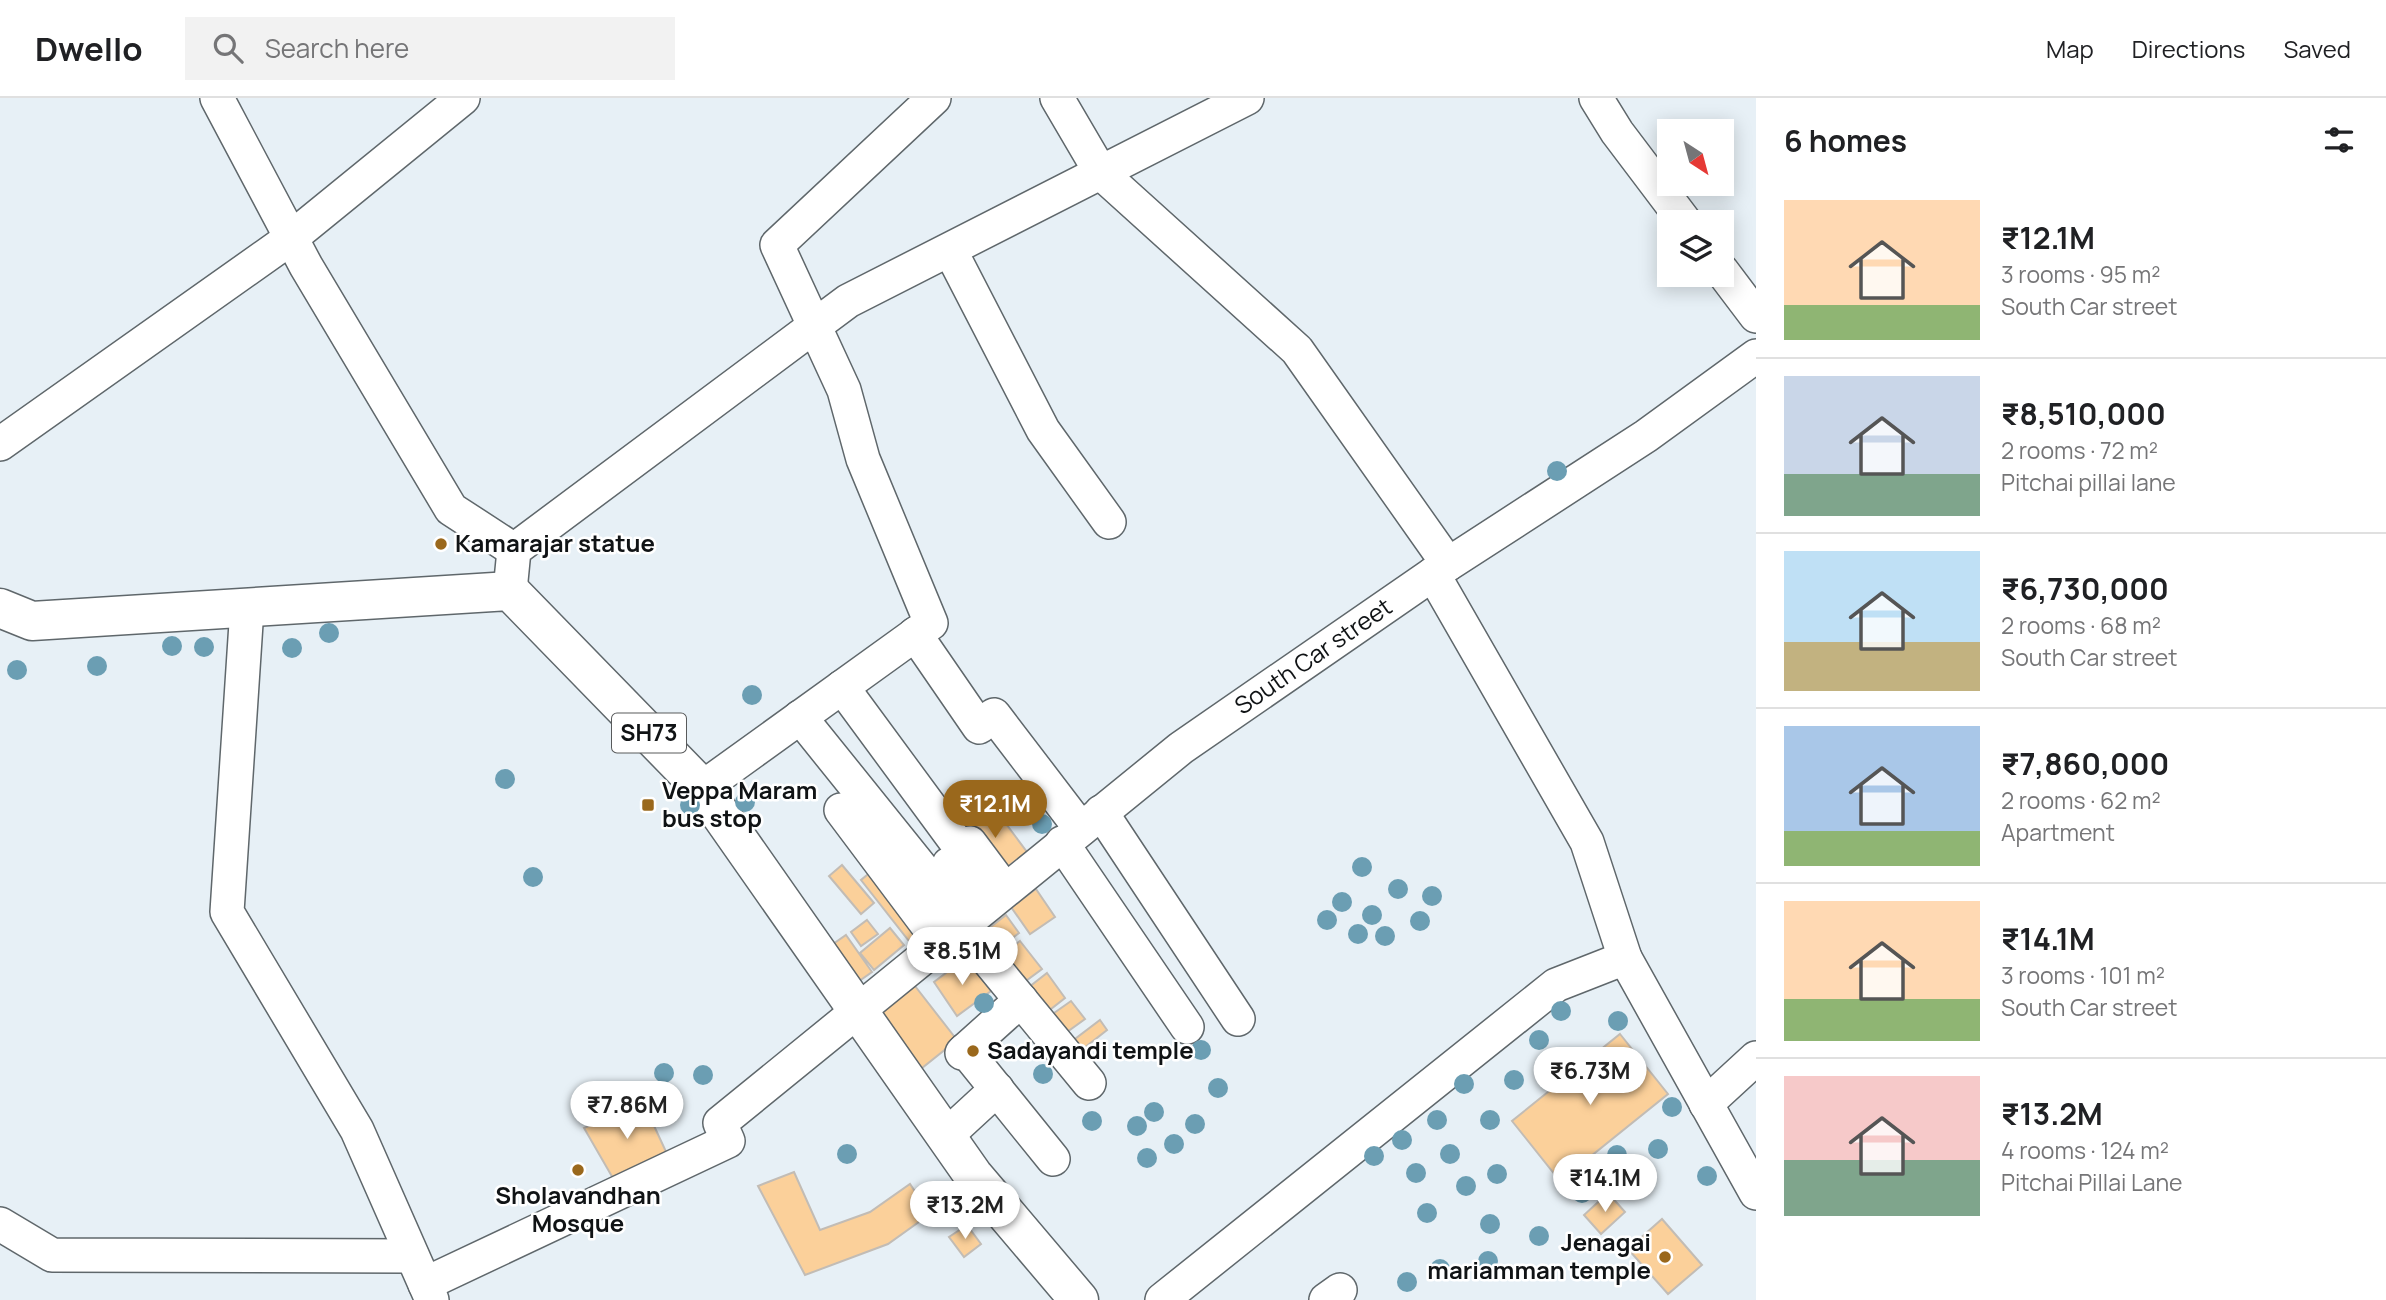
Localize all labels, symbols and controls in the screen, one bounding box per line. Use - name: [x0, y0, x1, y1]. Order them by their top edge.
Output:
- search box: [185, 17, 675, 80]
- text: Dwello: [35, 26, 143, 71]
- icon: search: [209, 29, 247, 67]
- text: Search here: [265, 30, 409, 66]
- text: Map: [2046, 32, 2094, 65]
- text: Directions: [2132, 32, 2245, 65]
- text: Saved: [2283, 32, 2351, 65]
- north arrow: [1657, 119, 1734, 196]
- map controls: [1657, 119, 1734, 287]
- text: 6 homes: [1784, 120, 1907, 161]
- icon: filters: [2320, 121, 2358, 159]
- button: layers: [1657, 210, 1734, 287]
- text: ₹12.1M: [2001, 217, 2095, 258]
- icon: home: [1840, 228, 1924, 312]
- text: 3 rooms · 95 m²: [2001, 258, 2160, 290]
- text: South Car street: [2001, 290, 2178, 322]
- text: ₹8,510,000: [2001, 393, 2166, 434]
- icon: home: [1840, 404, 1924, 488]
- text: 2 rooms · 72 m²: [2001, 434, 2158, 466]
- text: Pitchai pillai lane: [2001, 466, 2176, 498]
- place label: Kamarajar statue: [455, 526, 655, 559]
- marker: Kamarajar statue: [433, 536, 449, 552]
- text: ₹6,730,000: [2001, 568, 2169, 609]
- icon: home: [1840, 579, 1924, 663]
- street label: South Car street: [1227, 589, 1398, 721]
- text: 2 rooms · 68 m²: [2001, 609, 2161, 641]
- text: South Car street: [2001, 641, 2178, 673]
- road number: SH73: [612, 713, 686, 752]
- text: ₹7,860,000: [2001, 743, 2169, 784]
- icon: home: [1840, 754, 1924, 838]
- place label: Veppa Maram bus stop: [662, 773, 817, 834]
- pin: ₹12.1M: [938, 780, 1052, 840]
- text: 2 rooms · 62 m²: [2001, 784, 2161, 816]
- text: ₹12.1M: [959, 787, 1031, 819]
- marker: Veppa Maram bus stop: [640, 797, 656, 813]
- text: Apartment: [2001, 816, 2115, 848]
- text: ₹14.1M: [2001, 918, 2095, 959]
- pin: ₹8.51M: [905, 928, 1019, 987]
- icon: home: [1840, 929, 1924, 1013]
- text: ₹8.51M: [923, 934, 1001, 966]
- text: 3 rooms · 101 m²: [2001, 959, 2165, 991]
- text: South Car street: [2001, 991, 2178, 1023]
- place label: Sadayandi temple: [987, 1033, 1194, 1066]
- marker: Sadayandi temple: [965, 1043, 981, 1059]
- pin: ₹6.73M: [1533, 1048, 1647, 1107]
- text: ₹6.73M: [1550, 1054, 1630, 1086]
- pin: ₹7.86M: [570, 1082, 684, 1141]
- text: ₹7.86M: [586, 1088, 668, 1120]
- text: ₹13.2M: [2001, 1093, 2103, 1134]
- icon: home: [1840, 1104, 1924, 1188]
- text: 4 rooms · 124 m²: [2001, 1134, 2169, 1166]
- pin: ₹14.1M: [1548, 1154, 1662, 1214]
- text: ₹14.1M: [1569, 1161, 1641, 1193]
- marker: Sholavandhan Mosque: [570, 1162, 586, 1178]
- text: Pitchai Pillai Lane: [2001, 1166, 2182, 1198]
- place label: Sholavandhan Mosque: [495, 1178, 661, 1239]
- pin: ₹13.2M: [908, 1182, 1022, 1241]
- text: ₹13.2M: [926, 1188, 1004, 1220]
- place label: Jenagai mariamman temple: [1427, 1225, 1651, 1286]
- marker: Jenagai mariamman temple: [1657, 1249, 1673, 1265]

